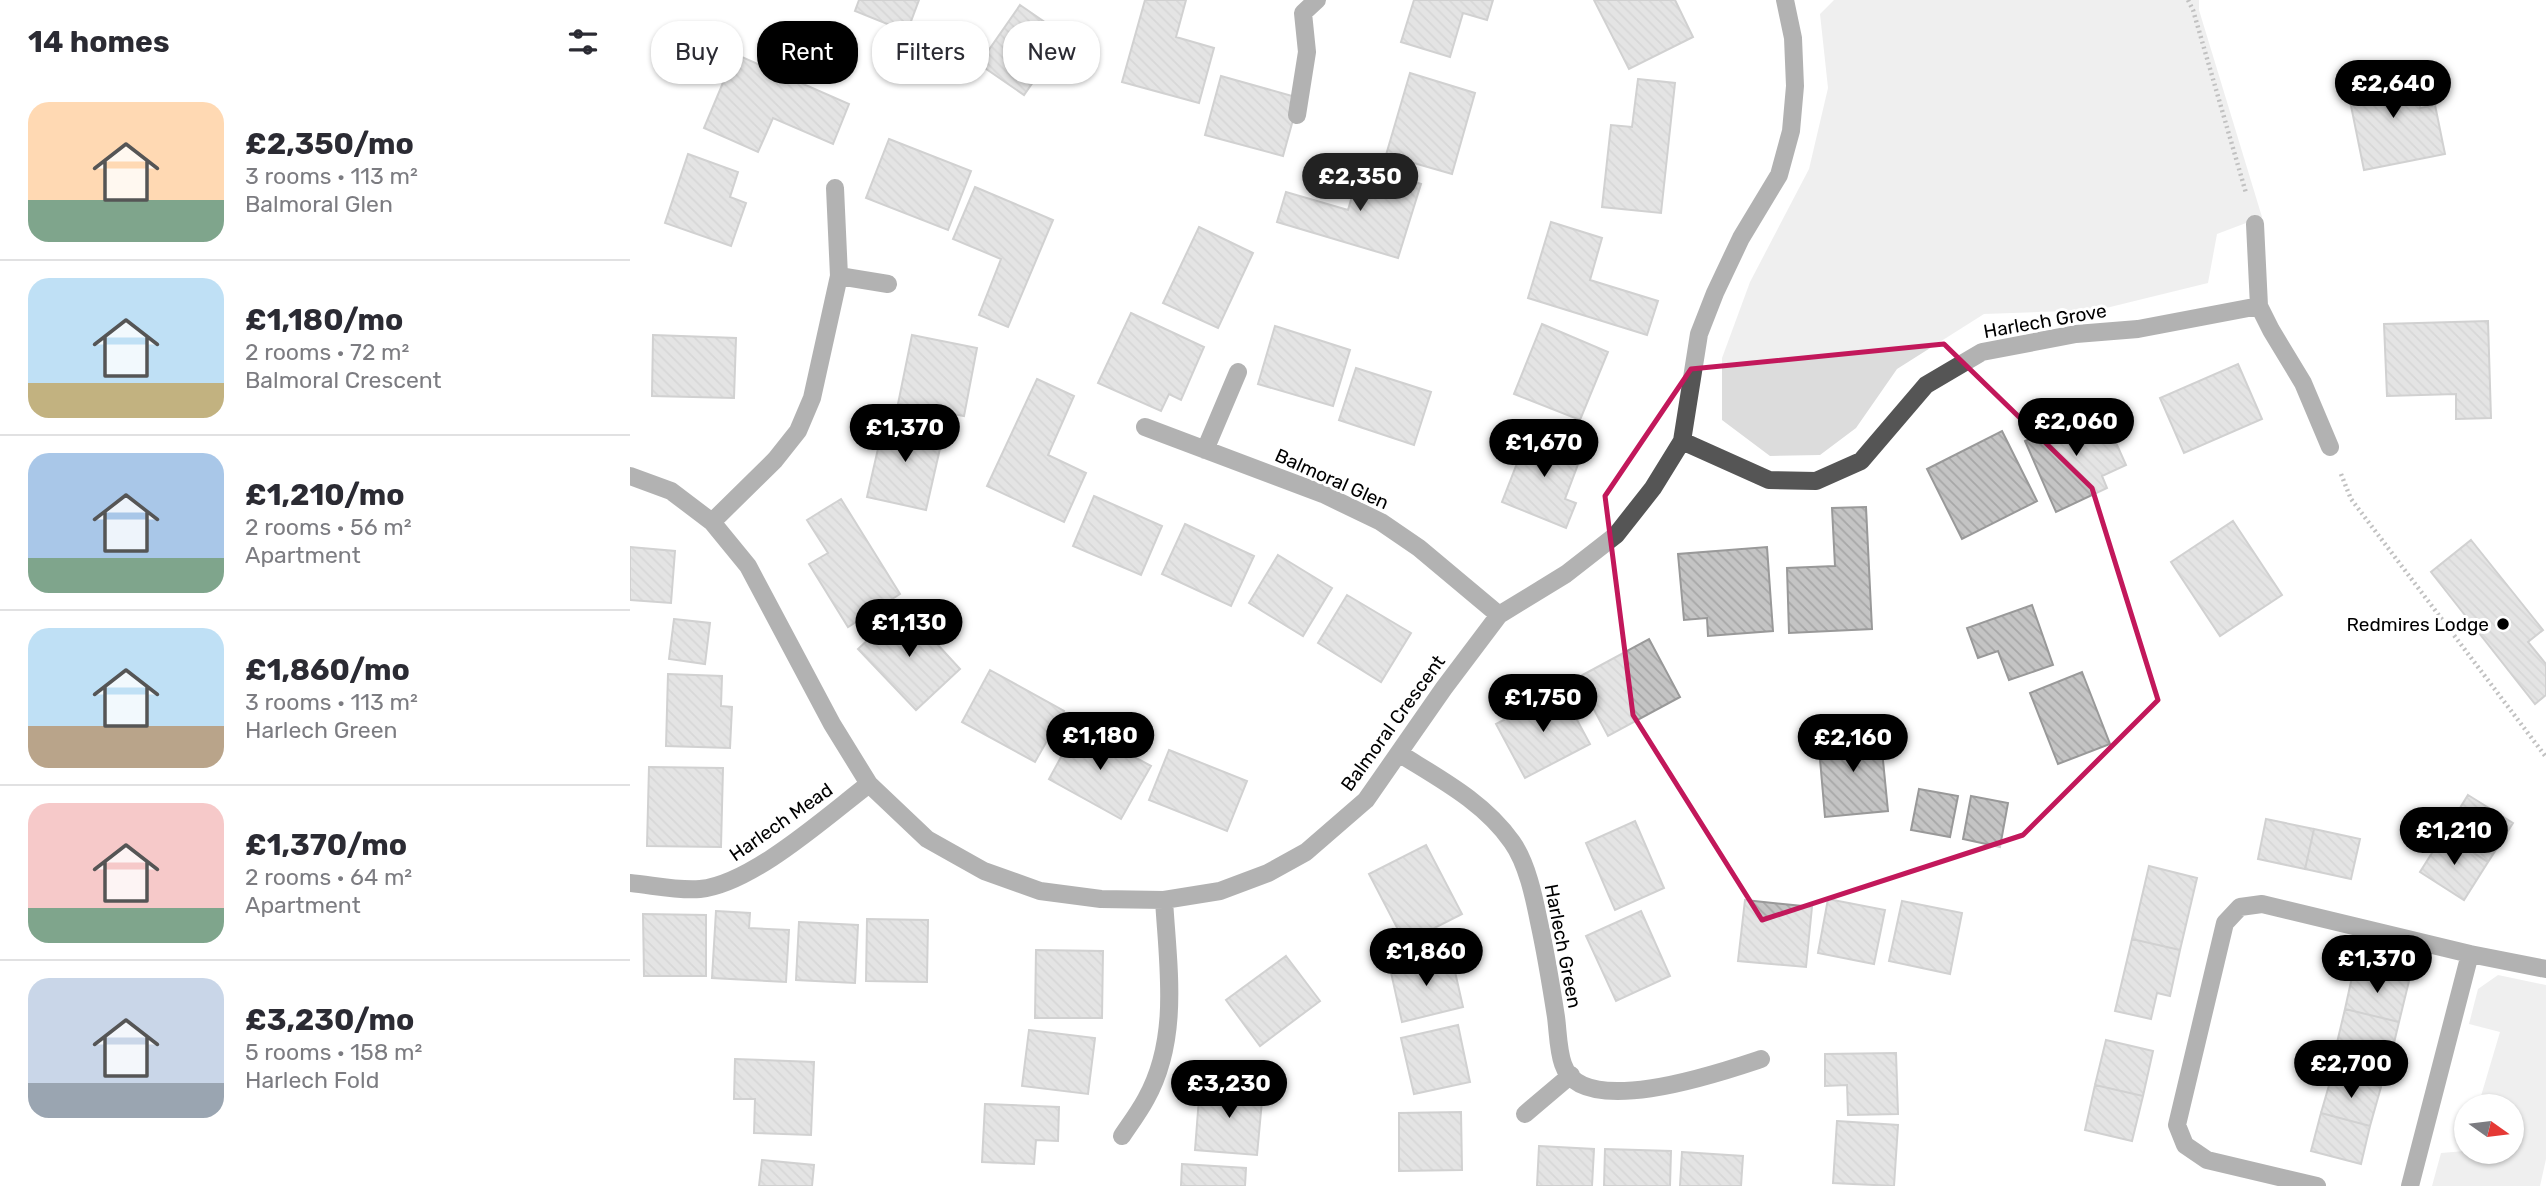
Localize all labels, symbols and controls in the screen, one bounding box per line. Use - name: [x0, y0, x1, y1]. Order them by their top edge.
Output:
- chip: Buy: [651, 21, 743, 84]
- chip: Rent: [757, 21, 858, 84]
- chip: Filters: [872, 21, 989, 84]
- chip: New: [1003, 21, 1100, 84]
- icon: filters: [564, 23, 602, 61]
- text: 14 homes: [28, 24, 170, 60]
- pin: £2,640: [2336, 60, 2450, 120]
- text: £2,640: [2351, 69, 2435, 97]
- text: £2,350/mo: [245, 126, 414, 162]
- icon: home: [84, 130, 168, 214]
- pin: £2,350: [1303, 154, 1417, 213]
- text: 3 rooms · 113 m²: [245, 162, 418, 190]
- text: £2,350: [1318, 162, 1402, 190]
- text: Balmoral Glen: [245, 190, 393, 218]
- street label: Harlech Grove: [1982, 299, 2108, 343]
- text: £1,180/mo: [245, 302, 403, 338]
- icon: home: [84, 306, 168, 390]
- text: 2 rooms · 72 m²: [245, 338, 409, 366]
- text: Balmoral Crescent: [245, 366, 442, 394]
- pin: £2,060: [2019, 398, 2133, 458]
- pin: £1,370: [848, 405, 962, 464]
- text: £2,060: [2034, 407, 2118, 435]
- text: £1,370: [866, 413, 944, 441]
- pin: £1,670: [1487, 420, 1601, 479]
- text: £1,670: [1505, 428, 1583, 456]
- street label: Balmoral Glen: [1272, 444, 1392, 514]
- text: £1,210/mo: [245, 477, 405, 513]
- icon: home: [84, 481, 168, 565]
- text: 2 rooms · 56 m²: [245, 513, 412, 541]
- text: Apartment: [245, 541, 361, 569]
- pin: £1,130: [852, 600, 966, 659]
- text: £1,130: [871, 608, 947, 636]
- place label: Redmires Lodge: [2347, 613, 2489, 636]
- marker: Redmires Lodge: [2495, 616, 2511, 632]
- street label: Balmoral Crescent: [1336, 650, 1450, 795]
- text: £1,860/mo: [245, 652, 410, 688]
- icon: home: [84, 656, 168, 740]
- pin: £1,750: [1486, 674, 1600, 734]
- text: £1,750: [1504, 683, 1582, 711]
- text: 3 rooms · 113 m²: [245, 688, 418, 716]
- pin: £1,180: [1043, 712, 1157, 772]
- pin: £2,160: [1796, 714, 1910, 774]
- text: Harlech Green: [245, 716, 398, 744]
- text: £1,180: [1062, 721, 1138, 749]
- text: £2,160: [1814, 723, 1892, 751]
- street label: Harlech Mead: [725, 778, 837, 866]
- pin: £1,210: [2397, 808, 2511, 867]
- text: £1,210: [2416, 816, 2492, 844]
- text: £1,370/mo: [245, 827, 407, 863]
- icon: home: [84, 831, 168, 915]
- text: 2 rooms · 64 m²: [245, 863, 412, 891]
- street label: Harlech Green: [1540, 882, 1586, 1010]
- text: Apartment: [245, 891, 361, 919]
- pin: £1,860: [1369, 928, 1483, 988]
- pin: £1,370: [2320, 936, 2434, 995]
- text: £1,860: [1386, 937, 1466, 965]
- text: £1,370: [2338, 944, 2416, 972]
- text: £3,230/mo: [245, 1002, 414, 1038]
- icon: home: [84, 1006, 168, 1090]
- text: 5 rooms · 158 m²: [245, 1038, 422, 1066]
- pin: £2,700: [2294, 1040, 2408, 1100]
- text: £2,700: [2310, 1049, 2392, 1077]
- pin: £3,230: [1172, 1060, 1286, 1120]
- text: Harlech Fold: [245, 1066, 379, 1094]
- text: £3,230: [1187, 1069, 1271, 1097]
- north arrow: [2454, 1094, 2524, 1164]
- map controls: [2454, 1094, 2524, 1164]

